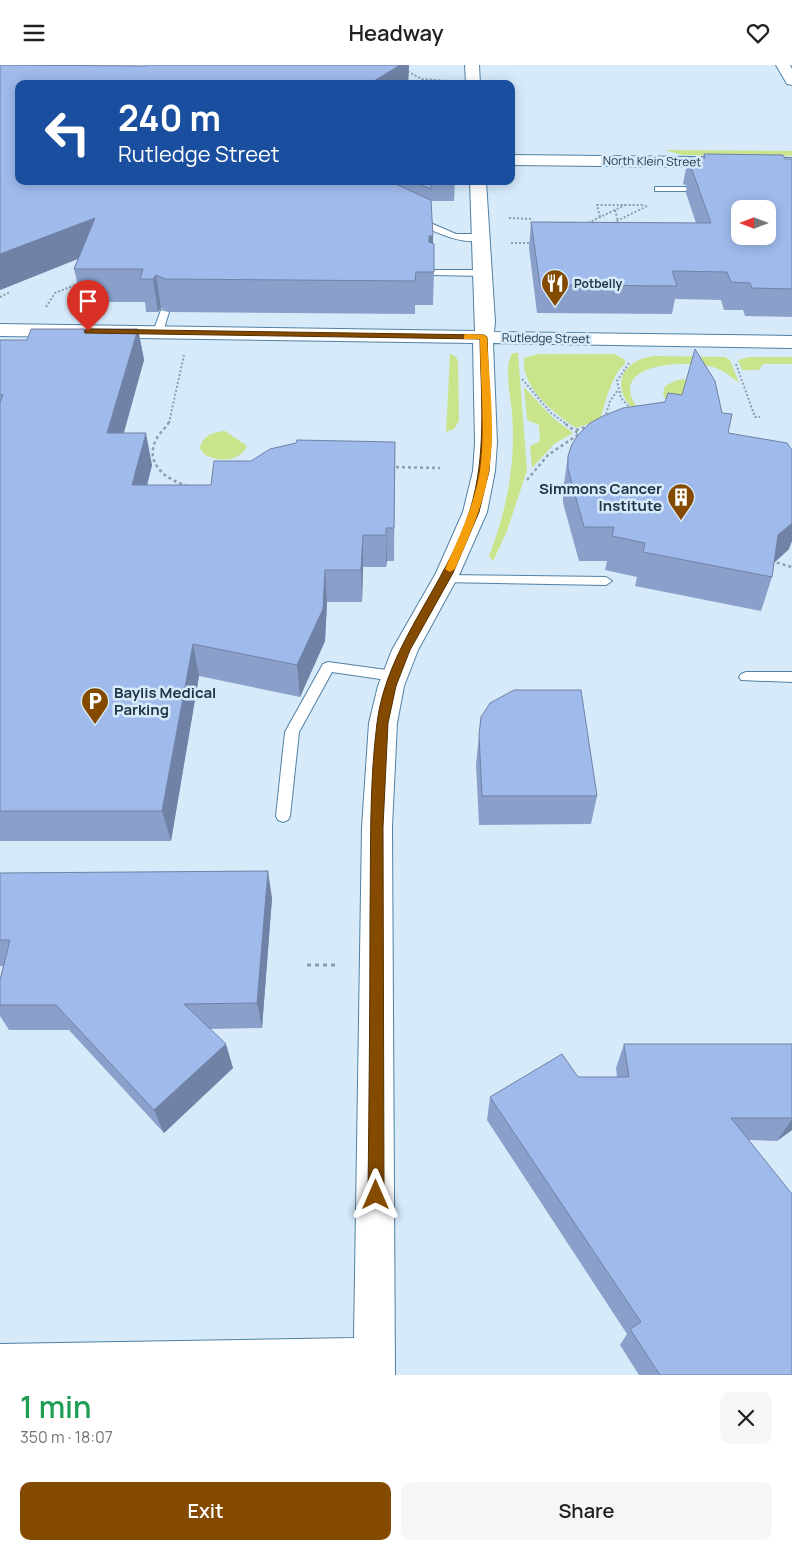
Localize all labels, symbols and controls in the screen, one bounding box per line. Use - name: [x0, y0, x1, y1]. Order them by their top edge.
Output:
- text: Headway: [348, 18, 444, 48]
- icon: menu: [20, 19, 48, 47]
- icon: heart: [744, 19, 772, 47]
- text: 240 m: [118, 94, 221, 142]
- icon: left: [35, 100, 100, 165]
- text: Rutledge Street: [118, 139, 280, 169]
- street label: North Klein Street: [603, 152, 702, 170]
- north arrow: [731, 200, 776, 245]
- map controls: [731, 200, 776, 245]
- restaurant icon: Potbelly: [540, 268, 570, 307]
- place label: Potbelly: [574, 275, 623, 292]
- pin: [67, 280, 109, 331]
- icon: arrive: [74, 287, 102, 315]
- street label: Rutledge Street: [502, 329, 590, 347]
- place label: Simmons Cancer Institute: [539, 478, 662, 516]
- building icon: Simmons Cancer Institute: [666, 482, 696, 521]
- place label: Baylis Medical Parking: [114, 682, 216, 720]
- parking icon: Baylis Medical Parking: [80, 686, 110, 725]
- position arrow: [349, 1168, 401, 1220]
- text: 1 min: [20, 1386, 92, 1427]
- button: close: [720, 1392, 772, 1444]
- text: 350 m · 18:07: [20, 1426, 113, 1448]
- button: Exit: [20, 1482, 391, 1540]
- button: Share: [401, 1482, 772, 1540]

